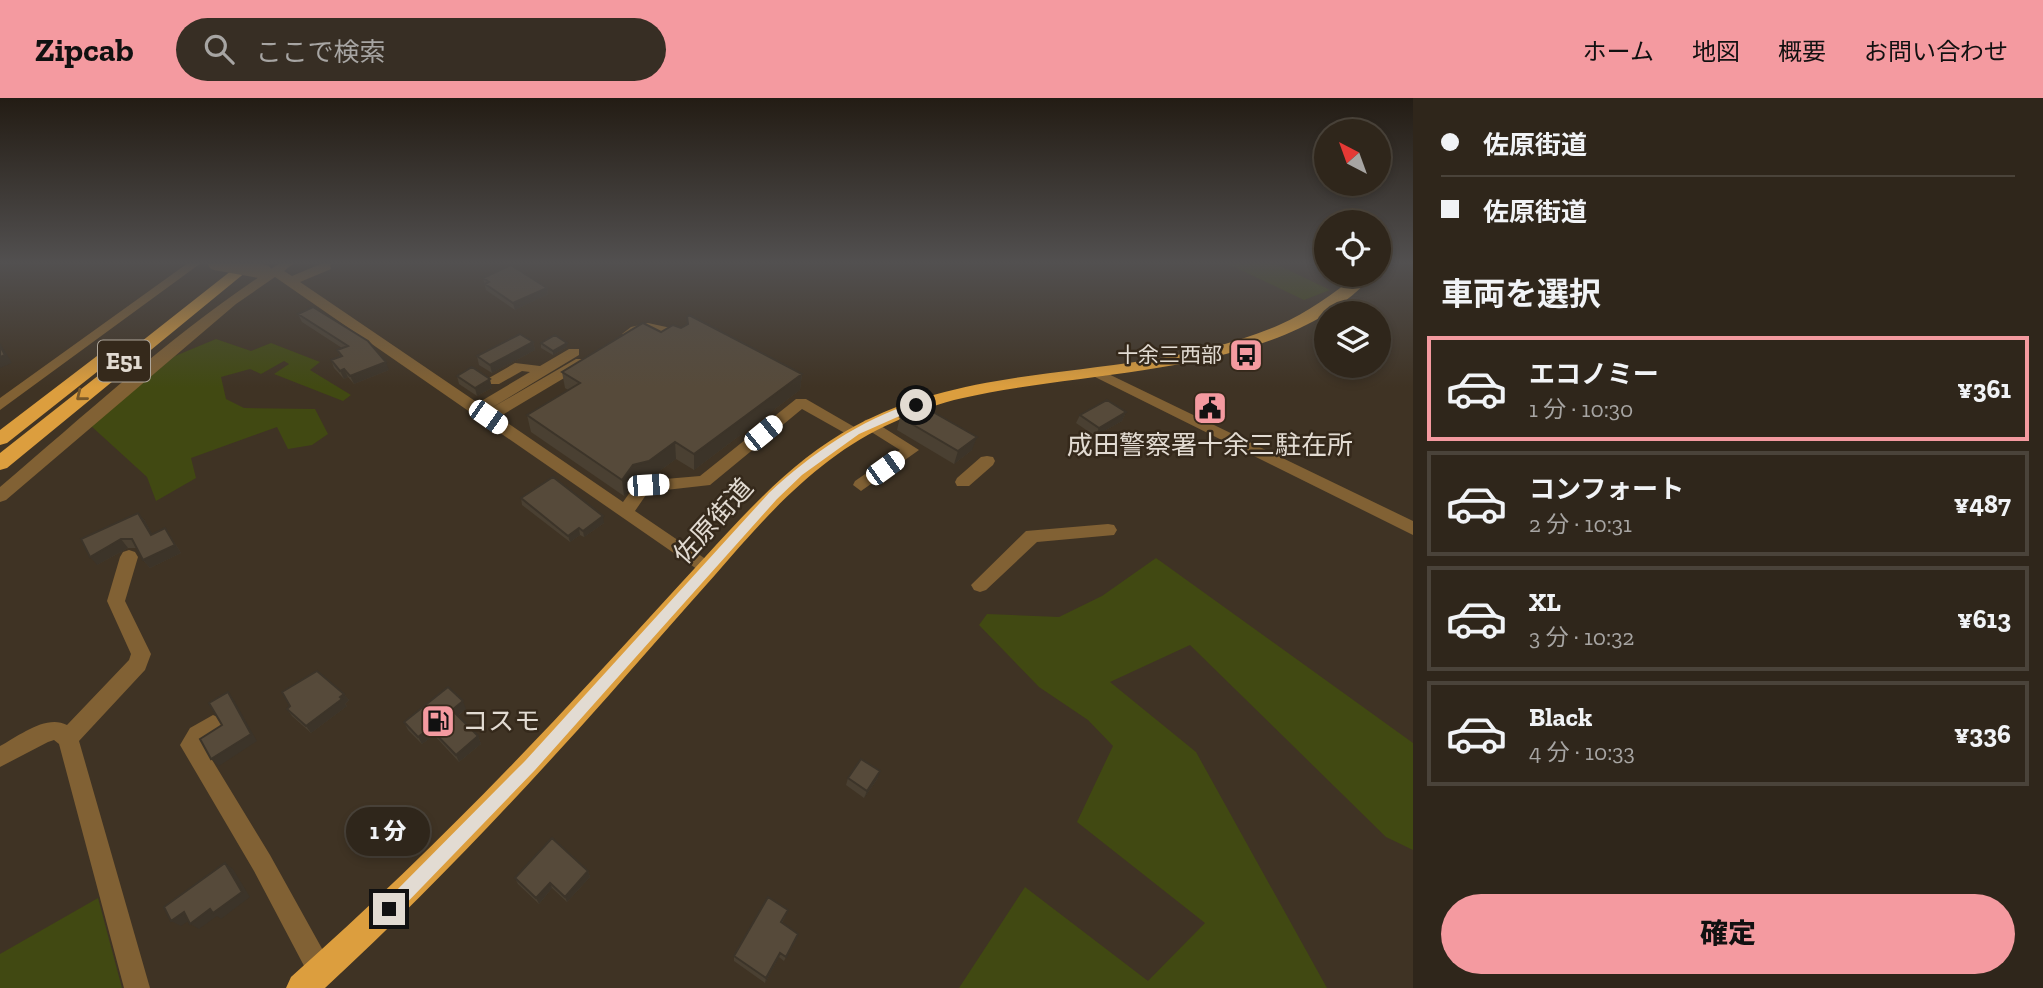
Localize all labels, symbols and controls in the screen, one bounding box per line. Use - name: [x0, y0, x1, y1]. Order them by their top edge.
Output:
- search box: [176, 18, 666, 81]
- text: Zipcab: [35, 30, 134, 69]
- icon: search: [200, 30, 238, 68]
- text: ここで検索: [256, 36, 386, 68]
- text: ホーム: [1583, 37, 1654, 66]
- text: 地図: [1692, 37, 1740, 66]
- text: 概要: [1778, 37, 1826, 66]
- text: お問い合わせ: [1864, 37, 2008, 66]
- north arrow: [1314, 119, 1391, 196]
- map controls: [1314, 119, 1391, 378]
- text: 佐原街道: [1483, 129, 1587, 161]
- text: 佐原街道: [1483, 196, 1587, 228]
- button: locate: [1314, 210, 1391, 287]
- text: 車両を選択: [1441, 275, 1601, 313]
- button: layers: [1314, 301, 1391, 378]
- bus stop icon: 十余三西部: [1227, 336, 1265, 374]
- road number: E51: [98, 340, 150, 382]
- place label: 十余三西部: [1117, 342, 1222, 367]
- icon: car: [1445, 357, 1508, 420]
- text: エコノミー: [1529, 358, 1659, 390]
- text: ¥361: [1957, 373, 2011, 405]
- one-way arrow: [77, 388, 90, 400]
- route start: [900, 389, 932, 421]
- public building icon: 成田警察署十余三駐在所: [1191, 389, 1229, 427]
- text: 1 分 · 10:30: [1529, 395, 1633, 423]
- car: [465, 396, 512, 438]
- car: [741, 412, 786, 454]
- place label: 成田警察署十余三駐在所: [1067, 429, 1353, 461]
- car: [862, 447, 909, 489]
- street label: 佐原街道: [666, 472, 760, 570]
- icon: car: [1445, 472, 1508, 535]
- car: [627, 473, 670, 497]
- text: コンフォート: [1529, 473, 1684, 505]
- text: ¥487: [1954, 488, 2011, 520]
- text: 2 分 · 10:31: [1529, 510, 1632, 538]
- text: XL: [1529, 586, 1561, 618]
- icon: car: [1445, 587, 1508, 650]
- text: ¥613: [1957, 603, 2011, 635]
- text: 3 分 · 10:32: [1529, 623, 1634, 651]
- text: Black: [1529, 701, 1592, 733]
- fuel station icon: コスモ: [419, 702, 457, 740]
- icon: car: [1445, 702, 1508, 765]
- place label: コスモ: [462, 705, 540, 737]
- text: ¥336: [1954, 718, 2011, 750]
- text: 4 分 · 10:33: [1529, 738, 1635, 766]
- callout: 1 分: [347, 808, 431, 856]
- text: 1 分: [370, 817, 406, 845]
- route end: [373, 893, 405, 925]
- button: 確定: [1441, 894, 2015, 974]

